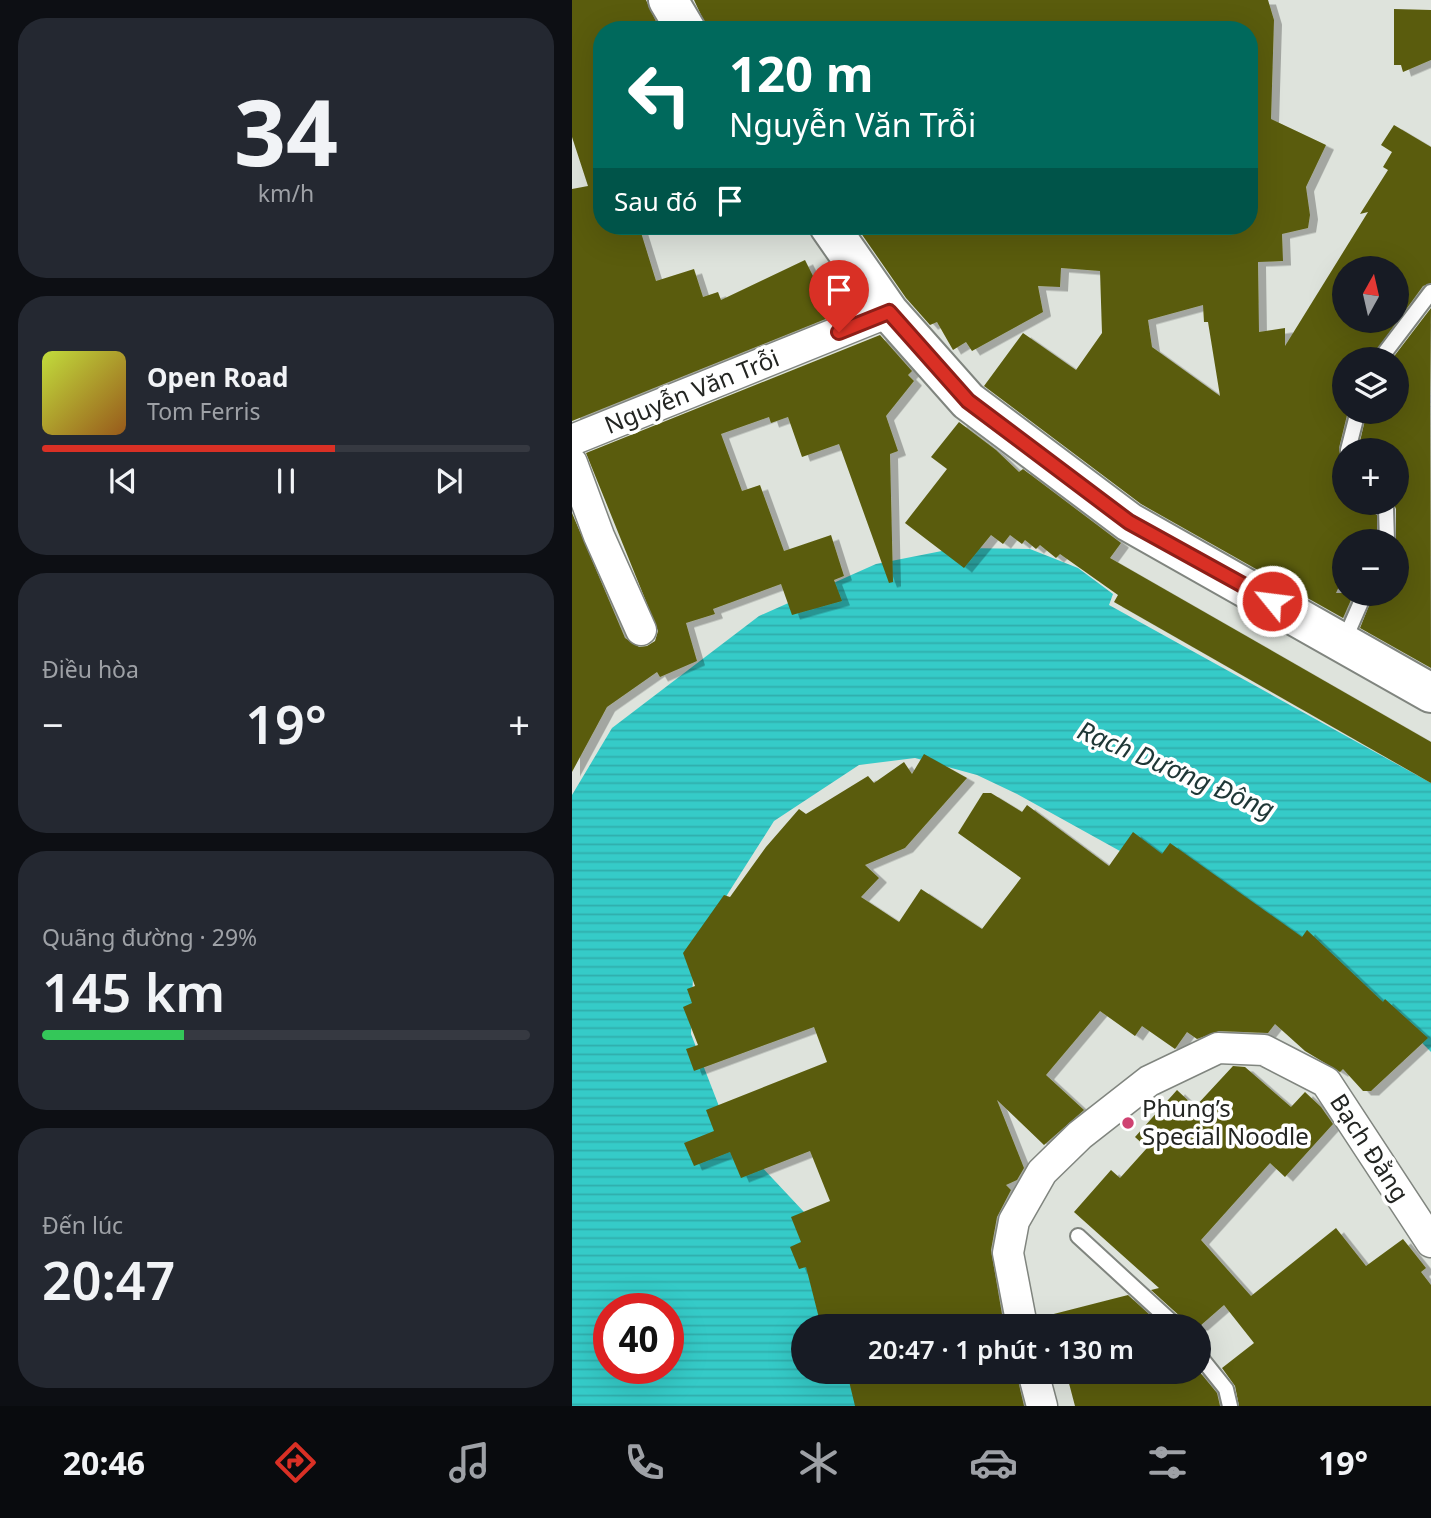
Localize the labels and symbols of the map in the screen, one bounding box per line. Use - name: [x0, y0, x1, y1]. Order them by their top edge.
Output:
- north arrow: [1332, 256, 1408, 332]
- pin: [809, 260, 869, 332]
- street label: Nguyễn Văn Trỗi: [599, 341, 784, 441]
- position arrow: [1235, 564, 1309, 638]
- water label: Rạch Dương Đông: [1072, 711, 1280, 827]
- street label: Bạch Đằng: [1323, 1087, 1417, 1207]
- place label: Phung’s Special Noodle: [1142, 1091, 1309, 1152]
- marker: Phung’s Special Noodle: [1120, 1115, 1136, 1131]
- speed limit sign: 40: [593, 1293, 684, 1384]

